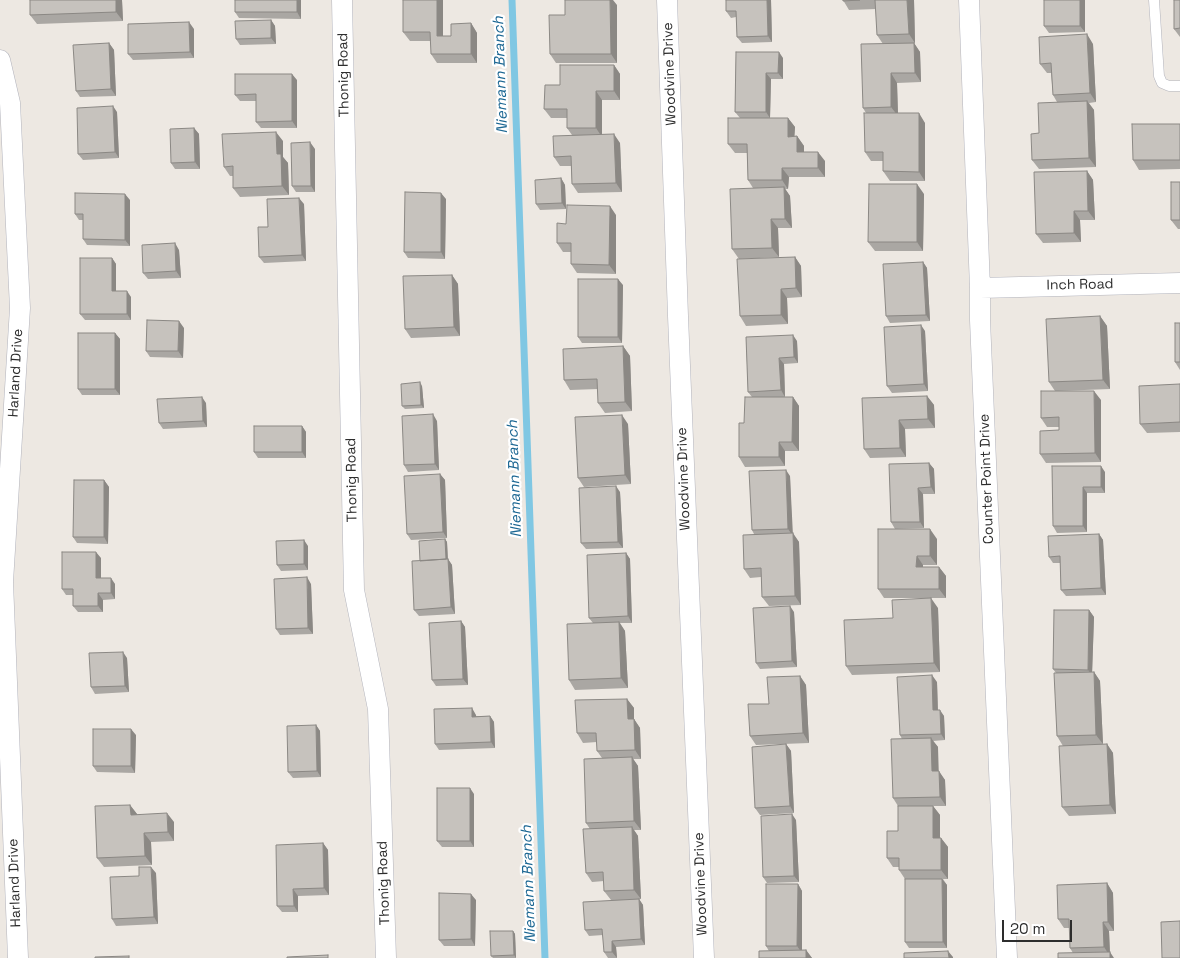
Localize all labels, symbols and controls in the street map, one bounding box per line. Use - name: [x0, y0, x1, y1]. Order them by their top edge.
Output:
- water label: Niemann Branch: [490, 16, 512, 134]
- street label: Woodvine Drive: [660, 22, 680, 126]
- street label: Thonig Road: [335, 33, 353, 117]
- street label: Inch Road: [1046, 276, 1114, 294]
- street label: Harland Drive: [5, 328, 27, 418]
- street label: Counter Point Drive: [976, 414, 998, 544]
- water label: Niemann Branch: [504, 420, 526, 538]
- street label: Woodvine Drive: [674, 427, 694, 531]
- street label: Thonig Road: [343, 438, 361, 522]
- water label: Niemann Branch: [518, 825, 540, 943]
- street label: Woodvine Drive: [691, 832, 711, 936]
- street label: Harland Drive: [5, 838, 25, 928]
- street label: Thonig Road: [374, 841, 394, 925]
- scale bar: [1005, 910, 1075, 942]
- text: 20 m: [1010, 919, 1045, 938]

